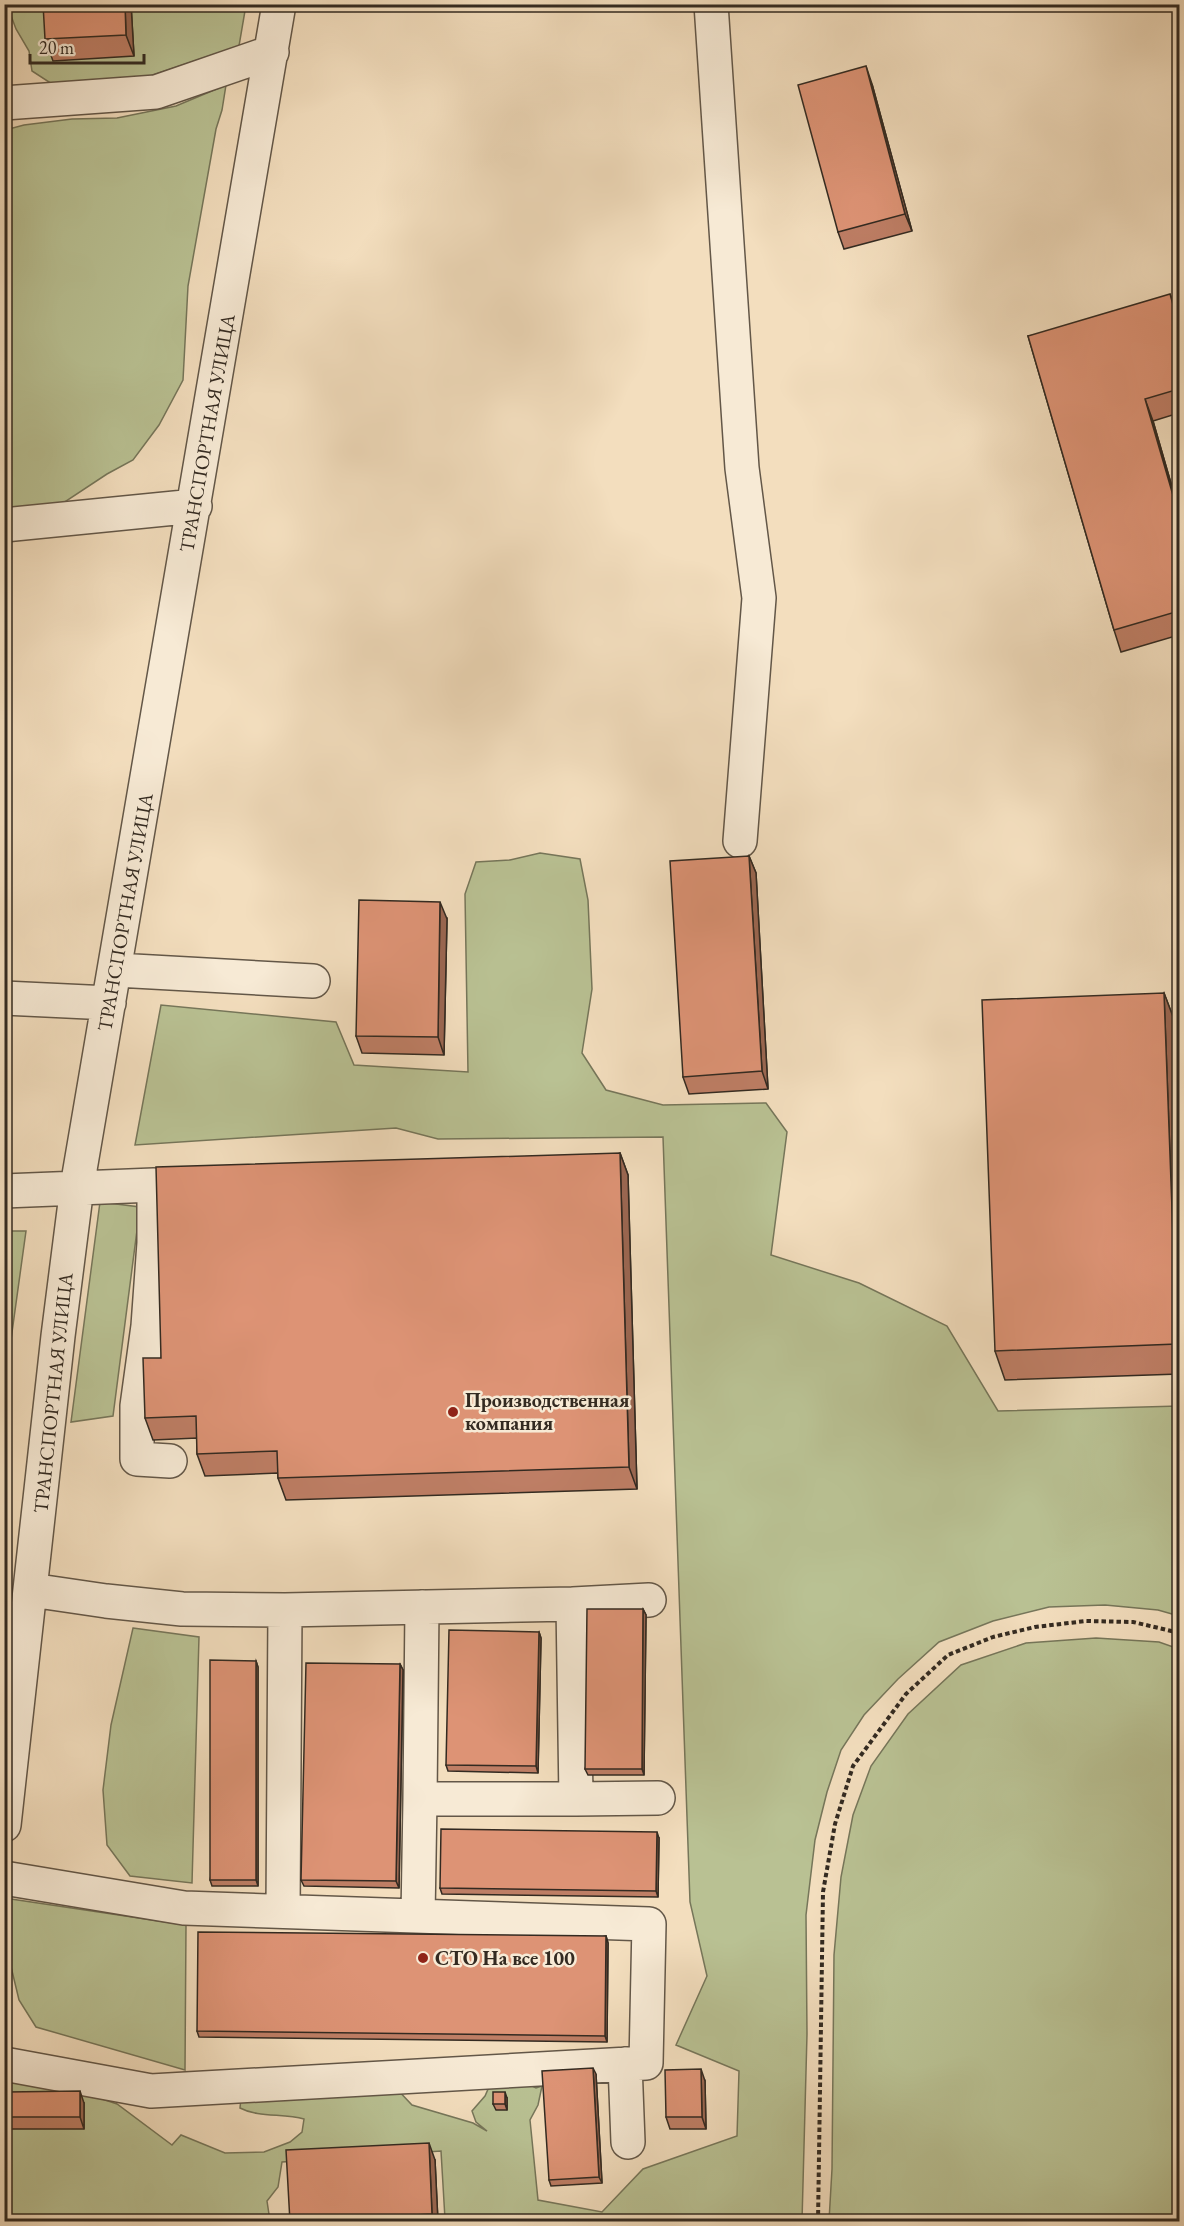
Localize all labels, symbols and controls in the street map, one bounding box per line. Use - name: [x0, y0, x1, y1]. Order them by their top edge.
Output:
- scale bar: [30, 27, 144, 65]
- text: 20 m: [39, 36, 74, 59]
- street label: ТРАНСПОРТНАЯ УЛИЦА: [173, 312, 241, 554]
- street label: ТРАНСПОРТНАЯ УЛИЦА: [91, 791, 159, 1033]
- street label: ТРАНСПОРТНАЯ УЛИЦА: [27, 1271, 79, 1515]
- place label: Производственная компания: [465, 1387, 630, 1436]
- marker: Производственная компания: [446, 1405, 460, 1419]
- place label: СТО На все 100: [435, 1945, 575, 1971]
- marker: СТО На все 100: [416, 1951, 430, 1965]

